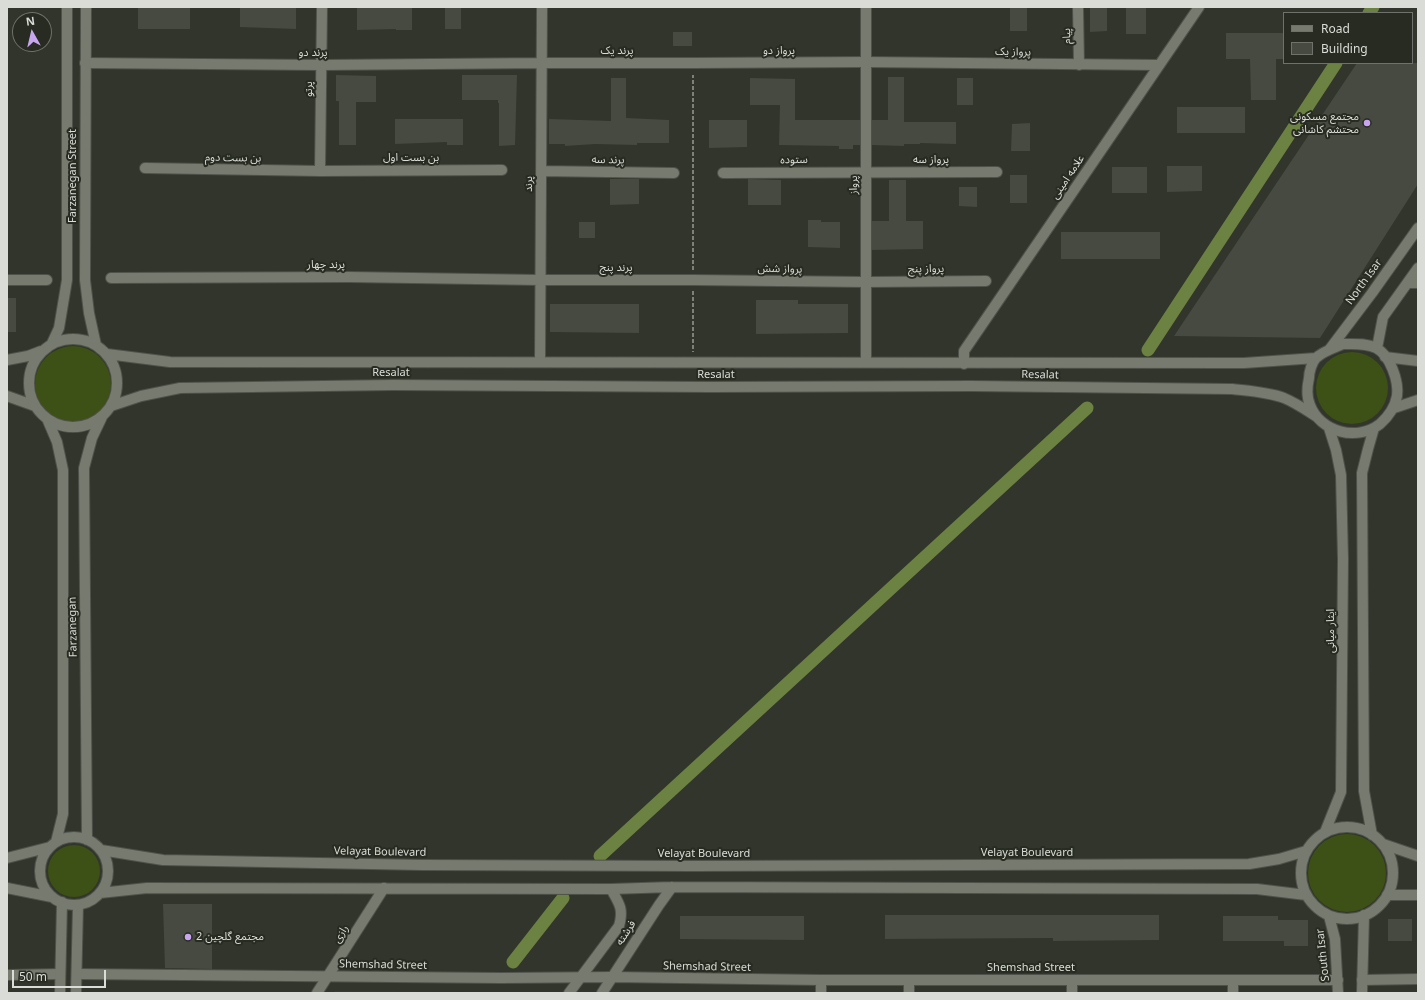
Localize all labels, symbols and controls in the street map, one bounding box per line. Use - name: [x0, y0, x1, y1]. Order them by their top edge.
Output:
- north arrow: [12, 12, 52, 52]
- legend: [1283, 12, 1413, 64]
- text: N: [25, 13, 36, 29]
- text: Road: [1321, 20, 1350, 37]
- street label: پیام: [1060, 28, 1074, 44]
- text: Building: [1321, 40, 1368, 57]
- street label: پرند یک: [601, 44, 633, 58]
- street label: پرواز دو: [763, 44, 795, 58]
- street label: پرواز یک: [995, 45, 1031, 59]
- street label: پرند دو: [298, 46, 328, 60]
- street label: پرتو: [302, 81, 316, 97]
- place label: مجتمع مسکونی محتشم کاشانی: [1290, 110, 1359, 136]
- marker: مجتمع مسکونی محتشم کاشانی: [1362, 118, 1372, 128]
- street label: Farzanegan Street: [66, 129, 80, 223]
- street label: بن بست دوم: [205, 151, 261, 165]
- street label: بن بست اول: [383, 151, 439, 165]
- street label: علامه امینی: [1048, 152, 1088, 202]
- street label: پرند سه: [591, 153, 625, 167]
- street label: ستوده: [780, 153, 808, 167]
- street label: پرواز سه: [913, 153, 949, 167]
- street label: پرواز: [847, 175, 861, 195]
- street label: پرند: [522, 176, 536, 192]
- street label: North Isar: [1343, 257, 1385, 307]
- street label: پرند چهار: [307, 258, 345, 272]
- street label: پرند پنج: [599, 261, 633, 275]
- street label: پرواز شش: [758, 262, 802, 276]
- street label: پرواز پنج: [908, 262, 944, 276]
- street label: Resalat: [372, 366, 410, 380]
- street label: Resalat: [697, 368, 735, 382]
- street label: Resalat: [1021, 368, 1059, 382]
- street label: Farzanegan: [66, 597, 80, 657]
- street label: ایثار میانی: [1324, 609, 1338, 653]
- street label: Velayat Boulevard: [334, 845, 426, 859]
- street label: Velayat Boulevard: [981, 846, 1073, 860]
- street label: Velayat Boulevard: [658, 847, 750, 861]
- street label: فرشته: [613, 918, 639, 948]
- street label: رازی: [330, 923, 352, 945]
- street label: South Isar: [1314, 928, 1332, 982]
- place label: مجتمع گلچین 2: [196, 930, 264, 944]
- marker: مجتمع گلچین 2: [183, 932, 193, 942]
- street label: Shemshad Street: [339, 958, 427, 972]
- street label: Shemshad Street: [663, 960, 751, 974]
- street label: Shemshad Street: [987, 961, 1075, 975]
- scale bar: [14, 962, 108, 988]
- text: 50 m: [19, 968, 47, 985]

